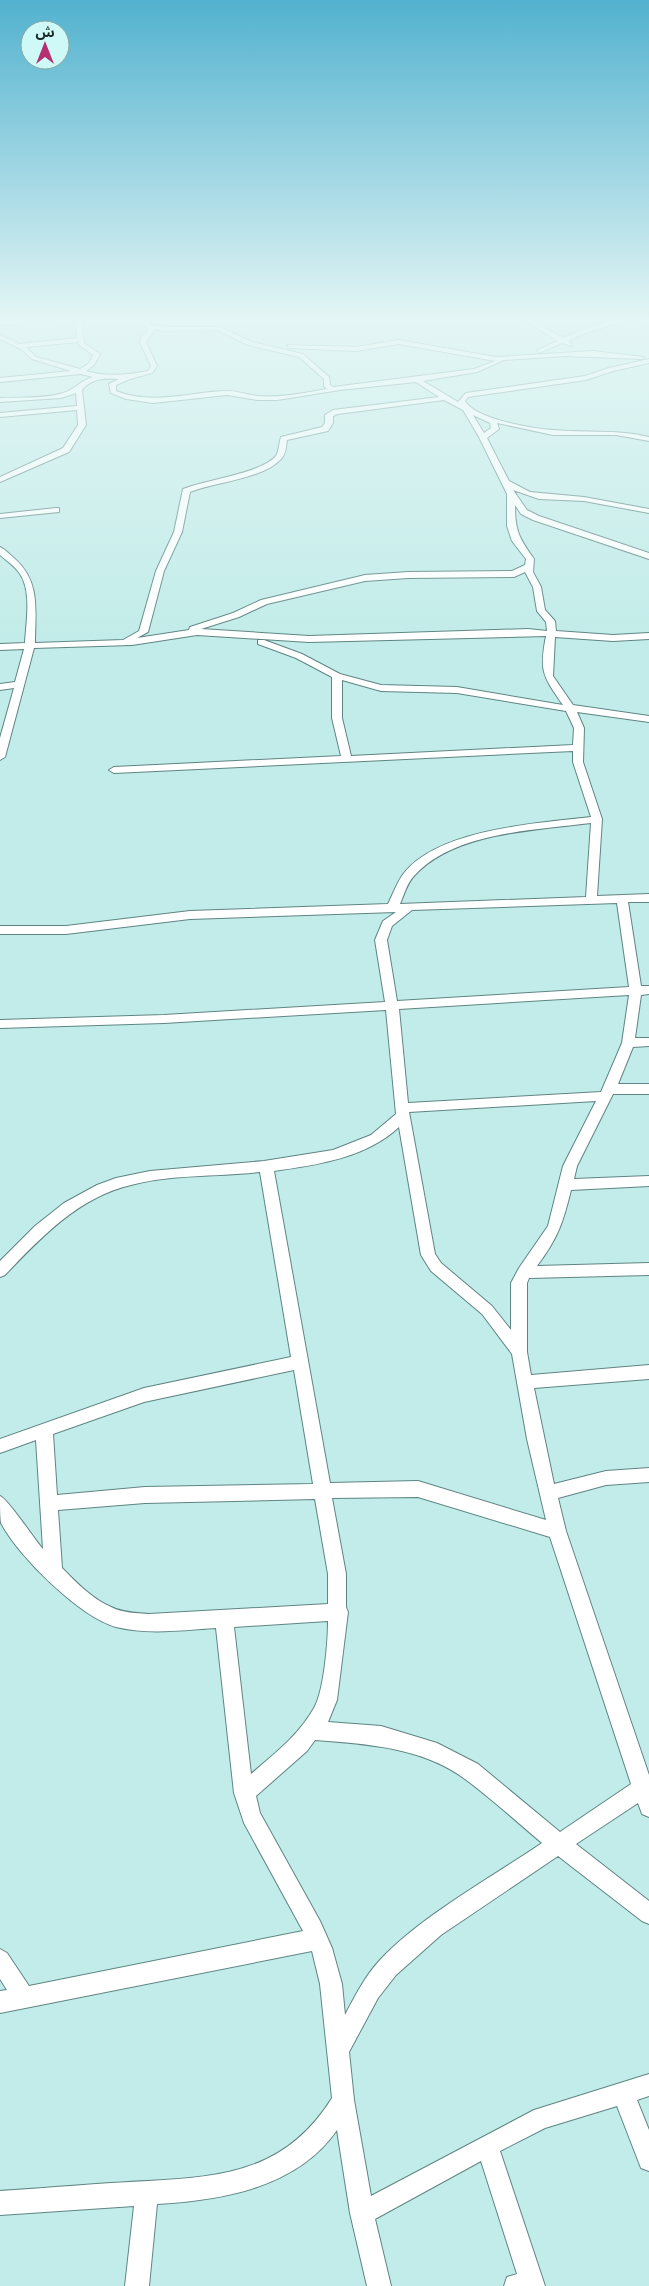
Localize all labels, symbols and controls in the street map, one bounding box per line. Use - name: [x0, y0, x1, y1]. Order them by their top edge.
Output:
- north arrow: [20, 20, 70, 70]
- text: ش: [35, 23, 55, 41]

